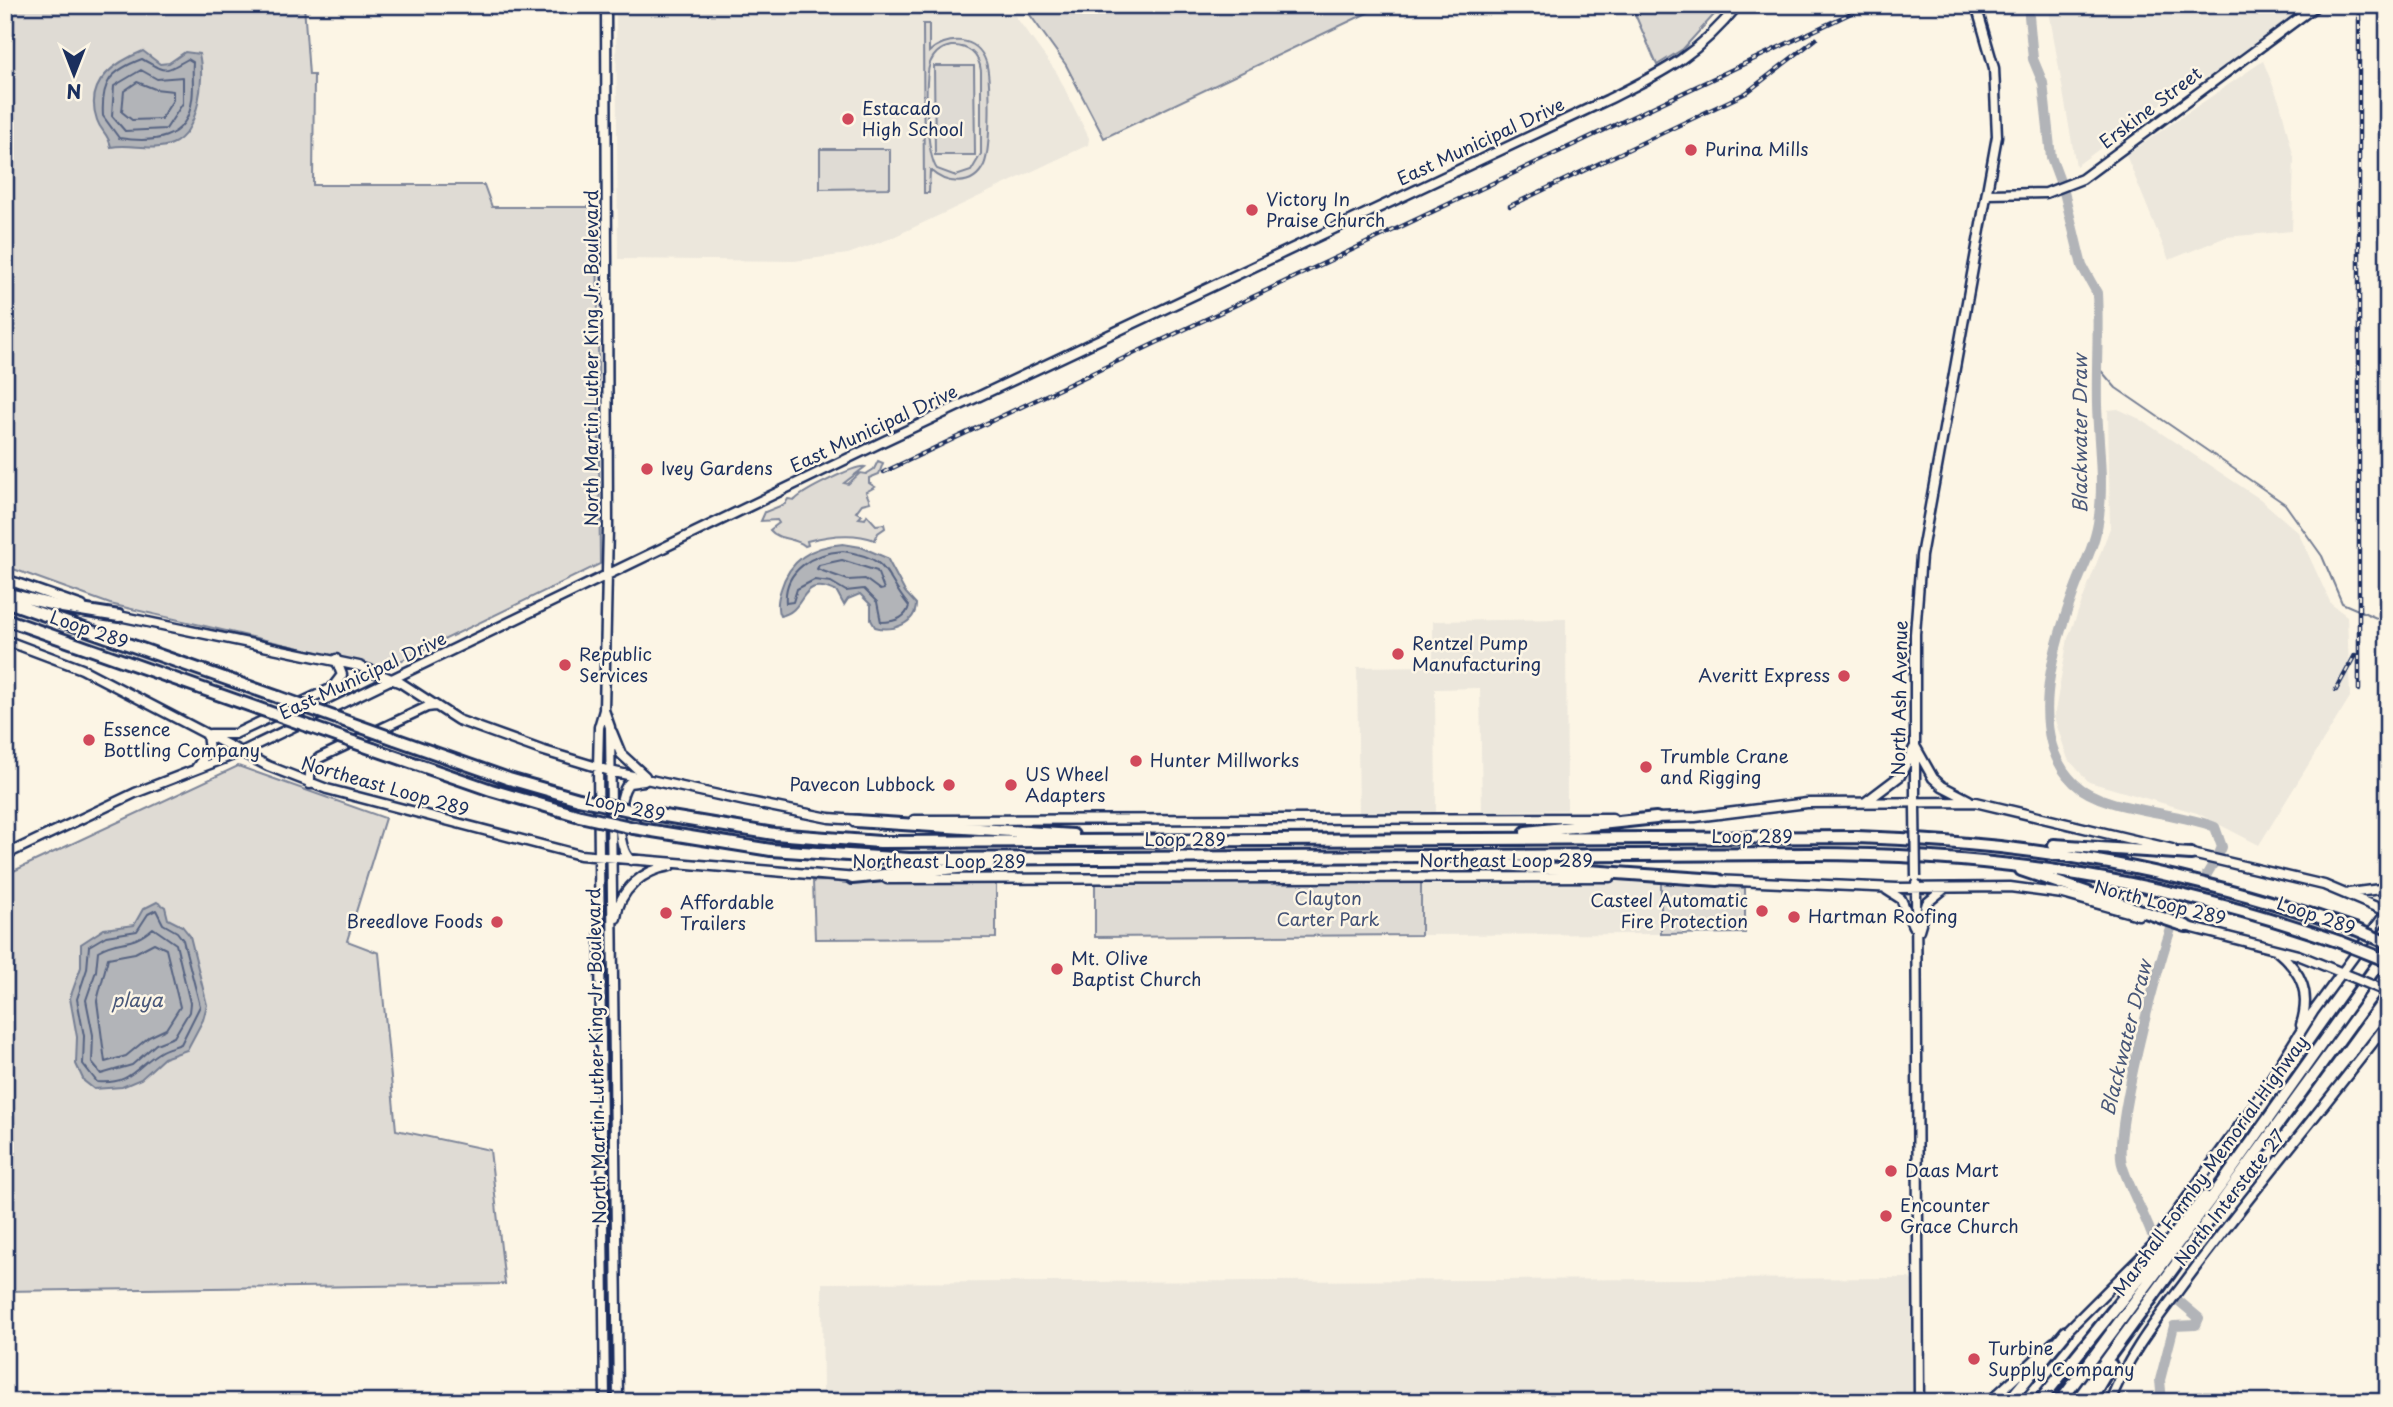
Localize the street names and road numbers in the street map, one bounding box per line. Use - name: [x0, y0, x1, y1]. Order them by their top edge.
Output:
- street label: Erskine Street: [2093, 59, 2207, 154]
- street label: East Municipal Drive: [1392, 90, 1569, 191]
- street label: North Martin Luther King Jr. Boulevard: [577, 190, 604, 526]
- street label: East Municipal Drive: [785, 377, 962, 478]
- street label: Loop 289: [47, 603, 132, 655]
- street label: North Ash Avenue: [1884, 620, 1913, 776]
- street label: East Municipal Drive: [274, 624, 451, 725]
- street label: Northeast Loop 289: [298, 749, 472, 822]
- street label: Loop 289: [583, 784, 668, 827]
- street label: Loop 289: [1711, 822, 1793, 849]
- street label: Loop 289: [1144, 825, 1226, 852]
- street label: Northeast Loop 289: [1419, 846, 1593, 873]
- street label: Northeast Loop 289: [852, 847, 1026, 874]
- street label: North Loop 289: [2092, 872, 2229, 931]
- street label: North Martin Luther King Jr. Boulevard: [579, 888, 612, 1224]
- street label: Loop 289: [2274, 889, 2359, 941]
- street label: Marshall Formby Memorial Highway: [2106, 1029, 2314, 1301]
- street label: North Interstate 27: [2167, 1123, 2291, 1271]

